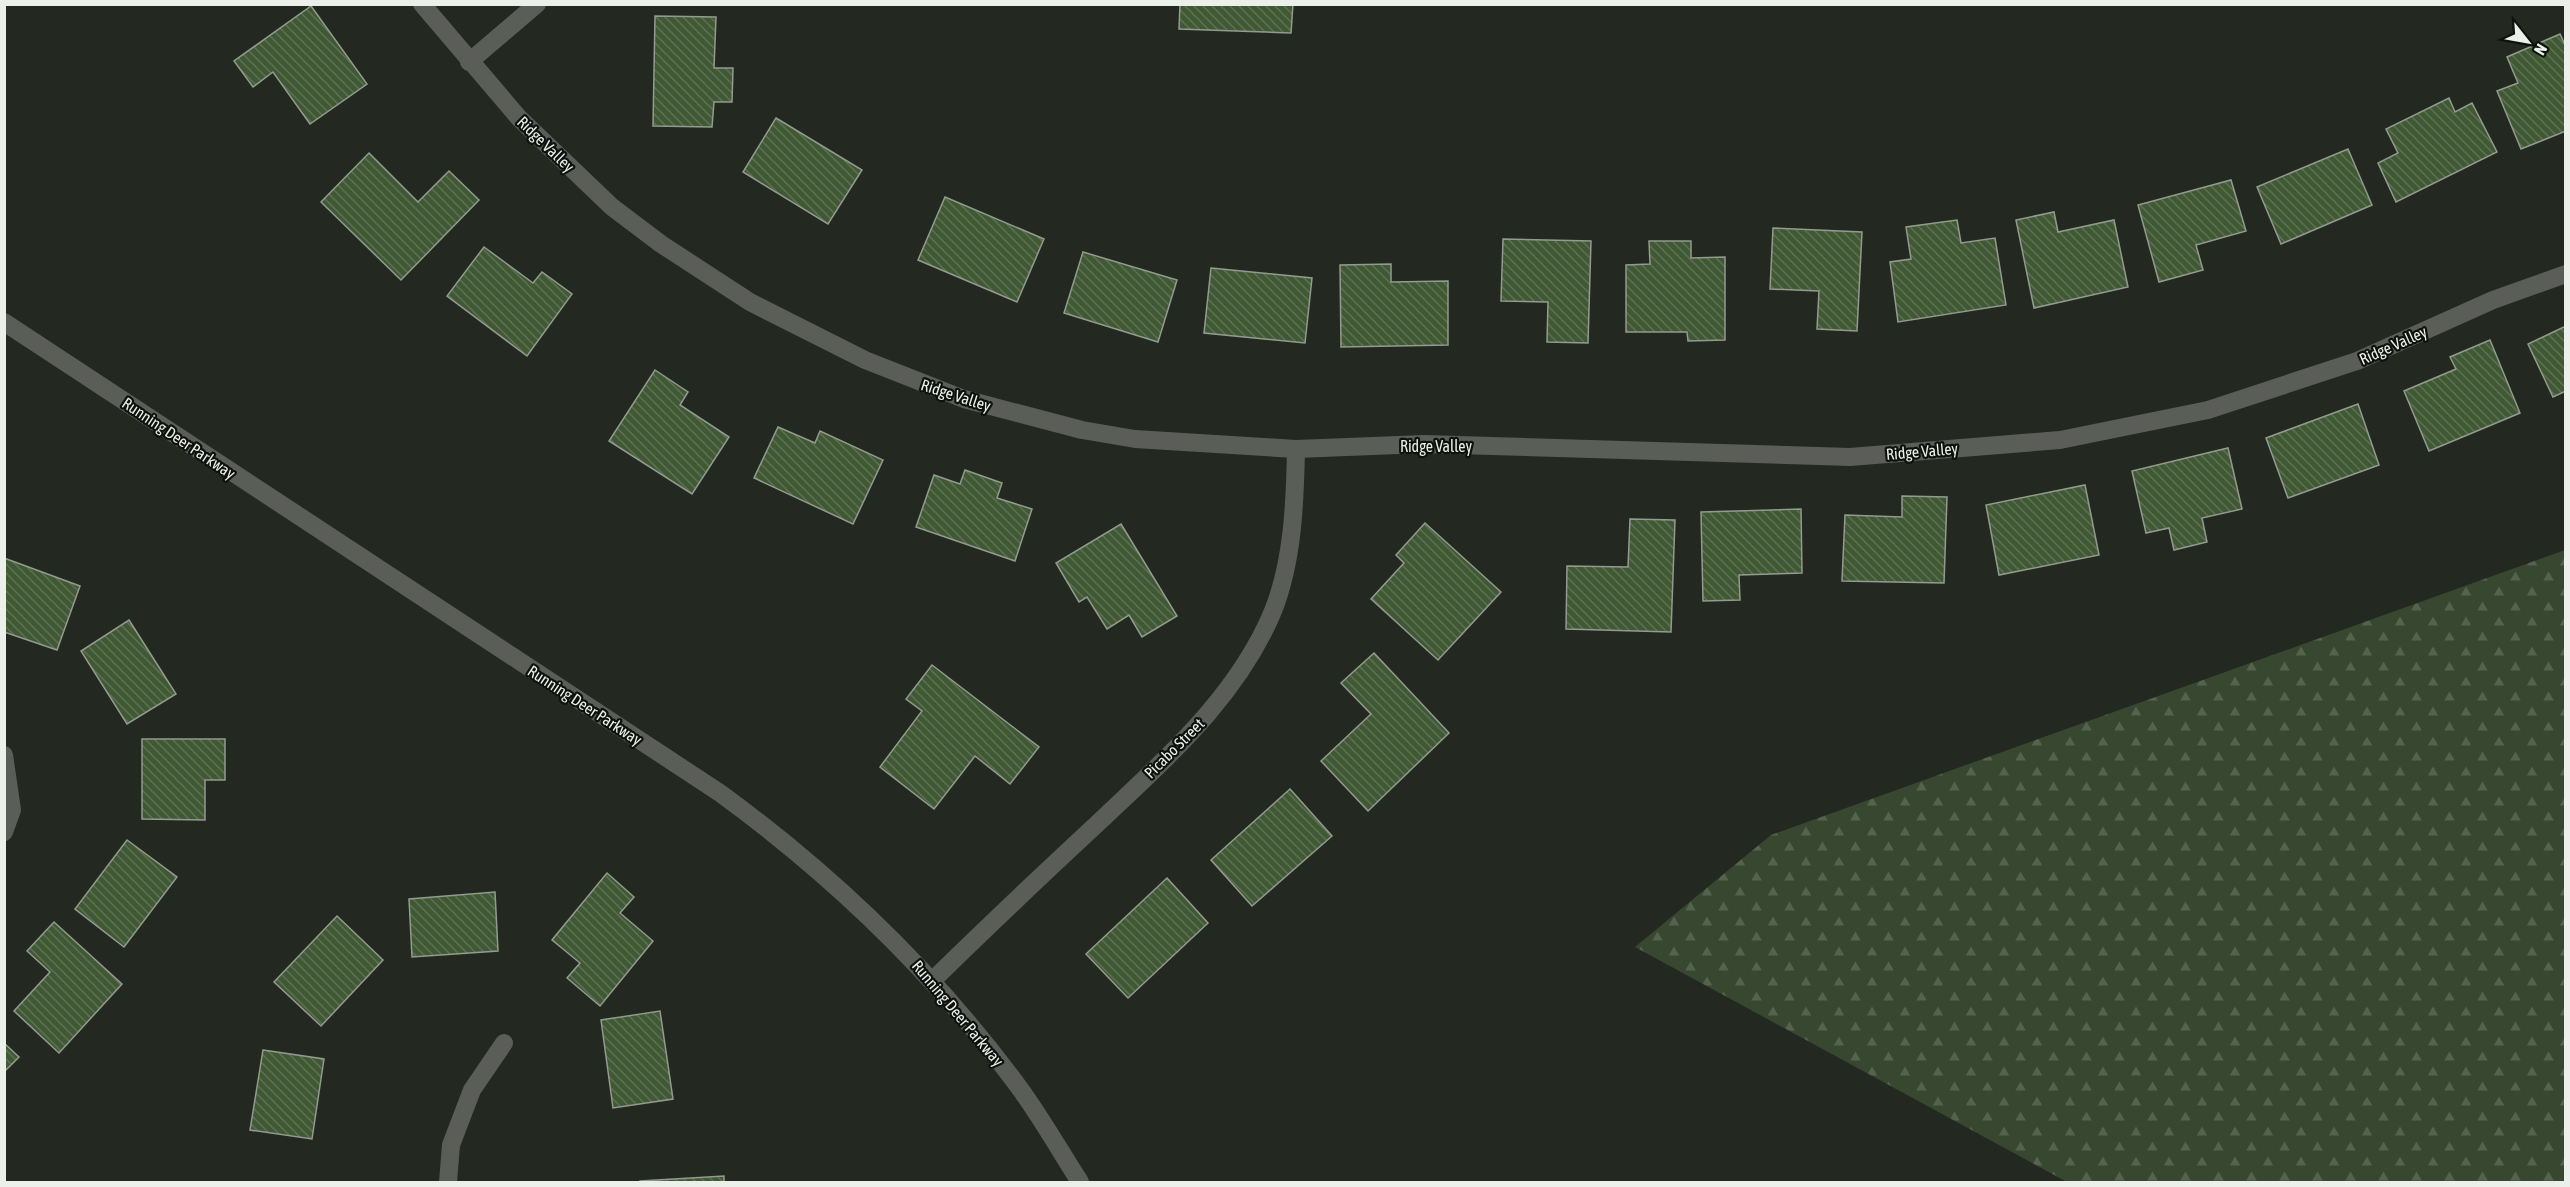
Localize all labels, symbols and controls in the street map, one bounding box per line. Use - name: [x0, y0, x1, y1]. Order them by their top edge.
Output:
- north arrow: [2498, 12, 2558, 72]
- text: N: [2531, 41, 2551, 58]
- street label: Ridge Valley: [513, 112, 578, 177]
- street label: Ridge Valley: [2356, 322, 2430, 369]
- street label: Ridge Valley: [919, 375, 993, 416]
- street label: Running Deer Parkway: [119, 394, 239, 483]
- street label: Ridge Valley: [1400, 437, 1472, 456]
- street label: Ridge Valley: [1885, 439, 1959, 464]
- street label: Running Deer Parkway: [524, 661, 646, 750]
- street label: Picabo Street: [1140, 714, 1208, 782]
- street label: Running Deer Parkway: [908, 957, 1008, 1070]

